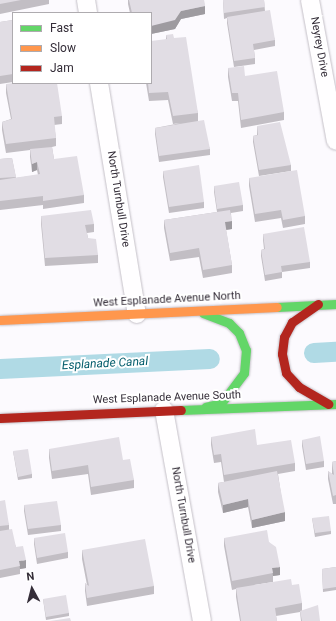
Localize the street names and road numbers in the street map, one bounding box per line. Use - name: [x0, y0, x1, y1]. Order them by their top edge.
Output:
- street label: Neyrey Drive: [307, 16, 331, 78]
- street label: North Turnbull Drive: [104, 150, 132, 248]
- street label: West Esplanade Avenue North: [93, 290, 241, 310]
- street label: West Esplanade Avenue South: [93, 389, 241, 407]
- street label: North Turnbull Drive: [168, 466, 198, 564]

